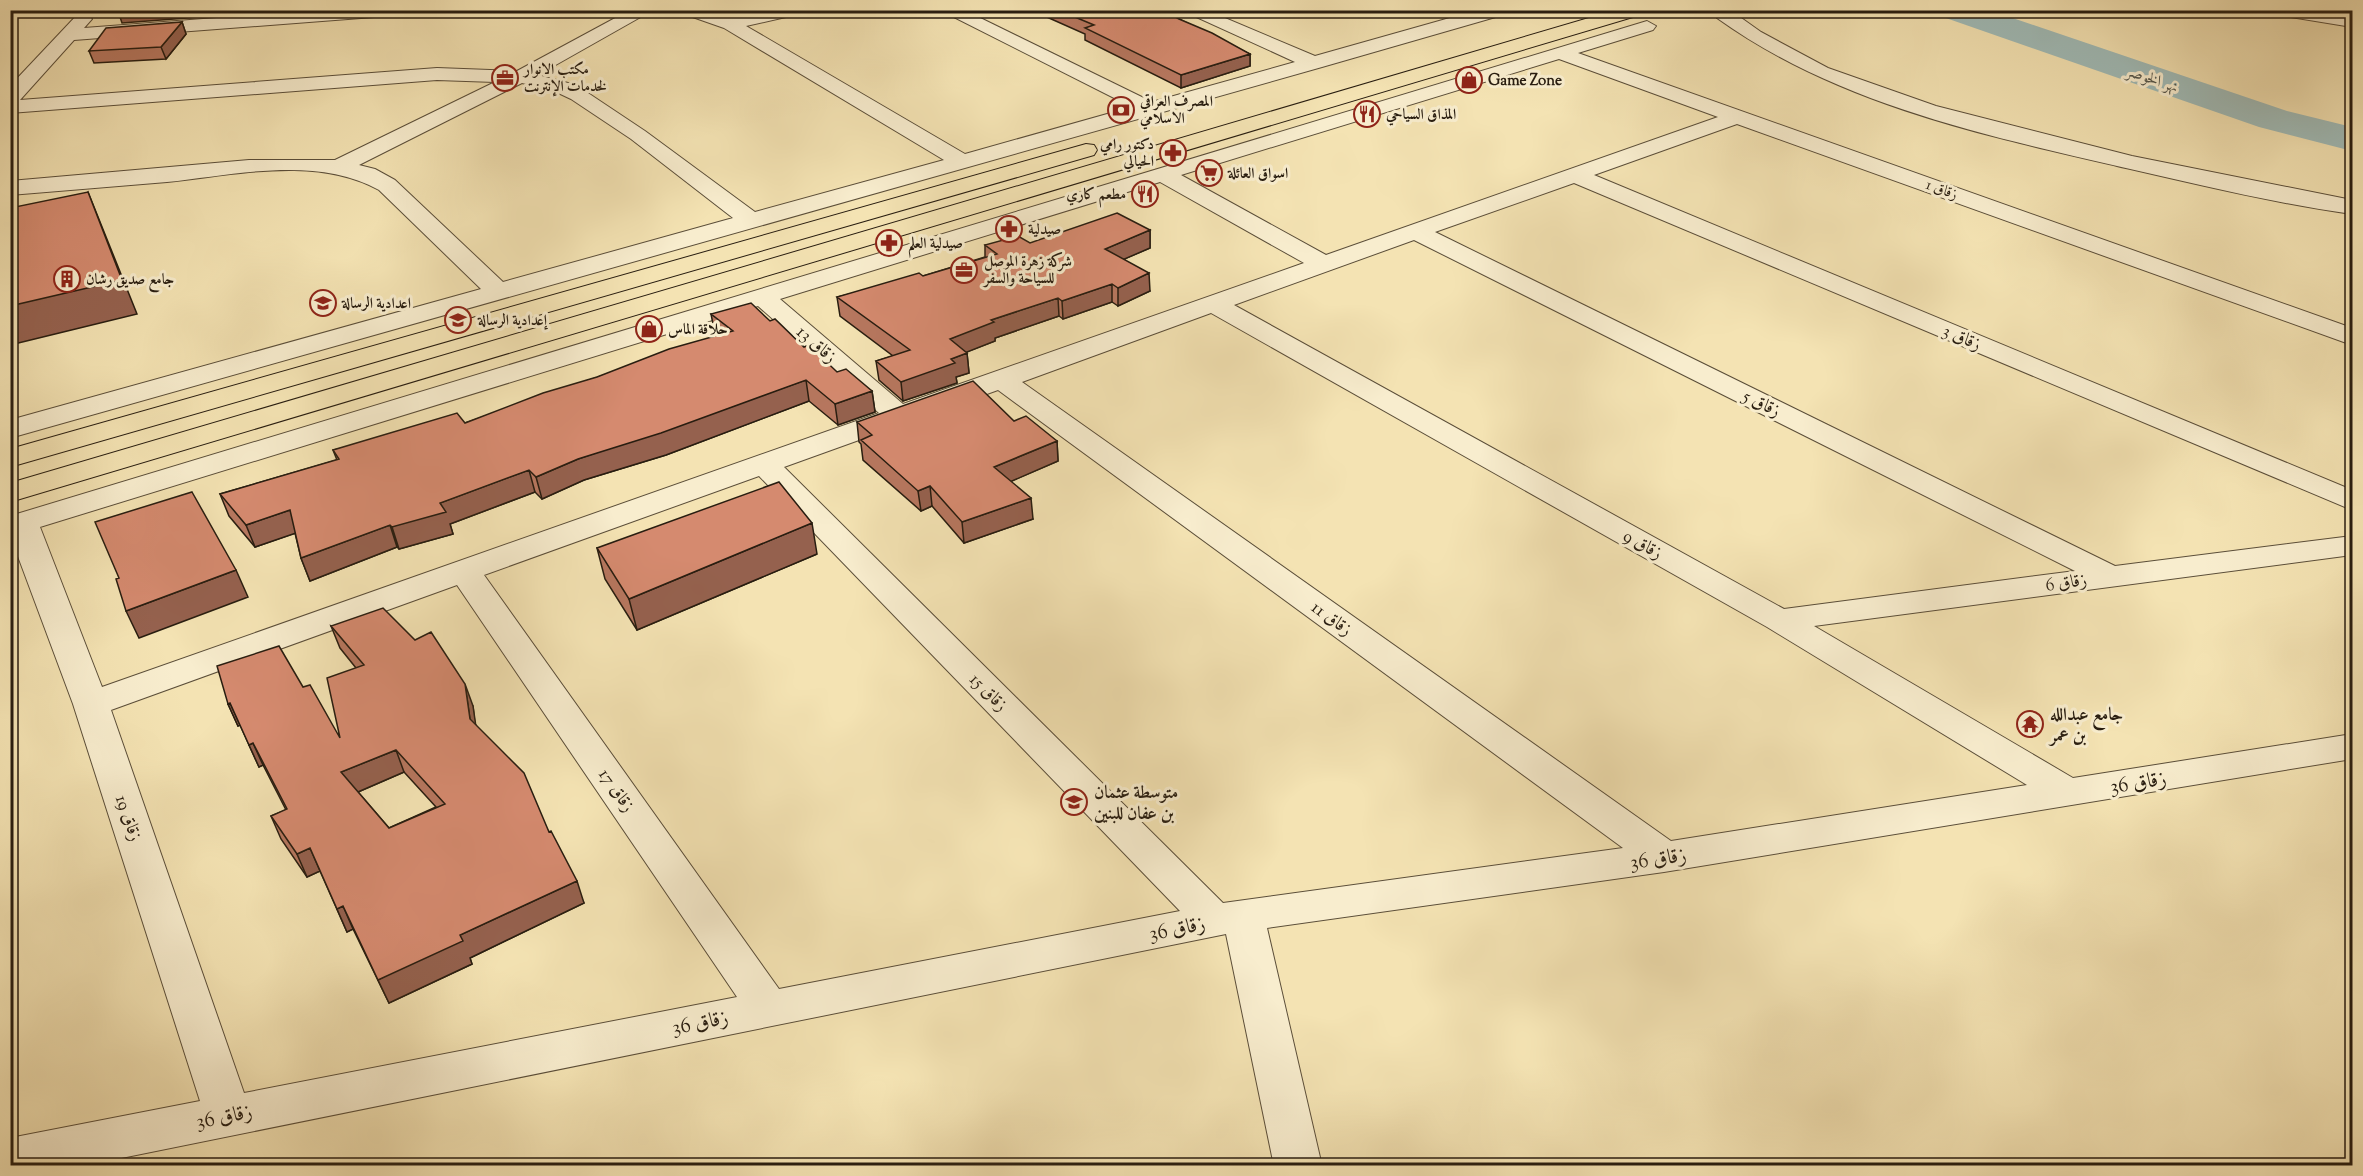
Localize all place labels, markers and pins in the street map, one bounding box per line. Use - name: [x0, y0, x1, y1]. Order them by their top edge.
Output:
- place label: مكتب الانوار لخدمات الإنترنت: [522, 60, 607, 98]
- office icon: مكتب الانوار لخدمات الإنترنت: [490, 63, 520, 93]
- shop icon: Game Zone: [1454, 65, 1484, 95]
- place label: Game Zone: [1488, 71, 1562, 92]
- place label: المصرف العراقي الاسلامي: [1139, 92, 1213, 130]
- bank icon: المصرف العراقي الاسلامي: [1106, 95, 1136, 125]
- restaurant icon: المذاق السياحي: [1352, 99, 1382, 129]
- place label: المذاق السياحي: [1385, 105, 1456, 126]
- place label: دكتور رامي الحيالي: [1099, 135, 1154, 173]
- pharmacy icon: دكتور رامي الحيالي: [1158, 138, 1188, 168]
- supermarket icon: اسواق العائلة: [1194, 158, 1224, 188]
- place label: اسواق العائلة: [1227, 164, 1288, 185]
- restaurant icon: مطعم كاري: [1130, 179, 1160, 209]
- place label: مطعم كاري: [1066, 185, 1126, 208]
- pharmacy icon: صيدلية: [994, 214, 1024, 244]
- place label: صيدلية: [1028, 220, 1061, 241]
- pharmacy icon: صيدلية العلم: [874, 228, 904, 258]
- place label: صيدلية العلم: [908, 234, 963, 258]
- place label: شركة زهرة الموصل للسياحة والسفر: [982, 252, 1072, 290]
- office icon: شركة زهرة الموصل للسياحة والسفر: [949, 255, 979, 285]
- building icon: جامع صديق رشان: [52, 264, 82, 294]
- place label: جامع صديق رشان: [86, 270, 174, 293]
- school or university icon: اعدادية الرسالة: [308, 288, 338, 318]
- place label: اعدادية الرسالة: [341, 294, 411, 315]
- school or university icon: إعدادية الرسالة: [443, 305, 473, 335]
- place label: إعدادية الرسالة: [477, 311, 549, 332]
- shop icon: حلاقة الماس: [634, 314, 664, 344]
- place label: حلاقة الماس: [668, 320, 728, 341]
- place label: جامع عبدالله بن عمر: [2048, 703, 2123, 750]
- temple icon: جامع عبدالله بن عمر: [2015, 709, 2045, 739]
- place label: متوسطة عثمان بن عفان للبنين: [1094, 781, 1178, 828]
- school or university icon: متوسطة عثمان بن عفان للبنين: [1059, 787, 1089, 817]

